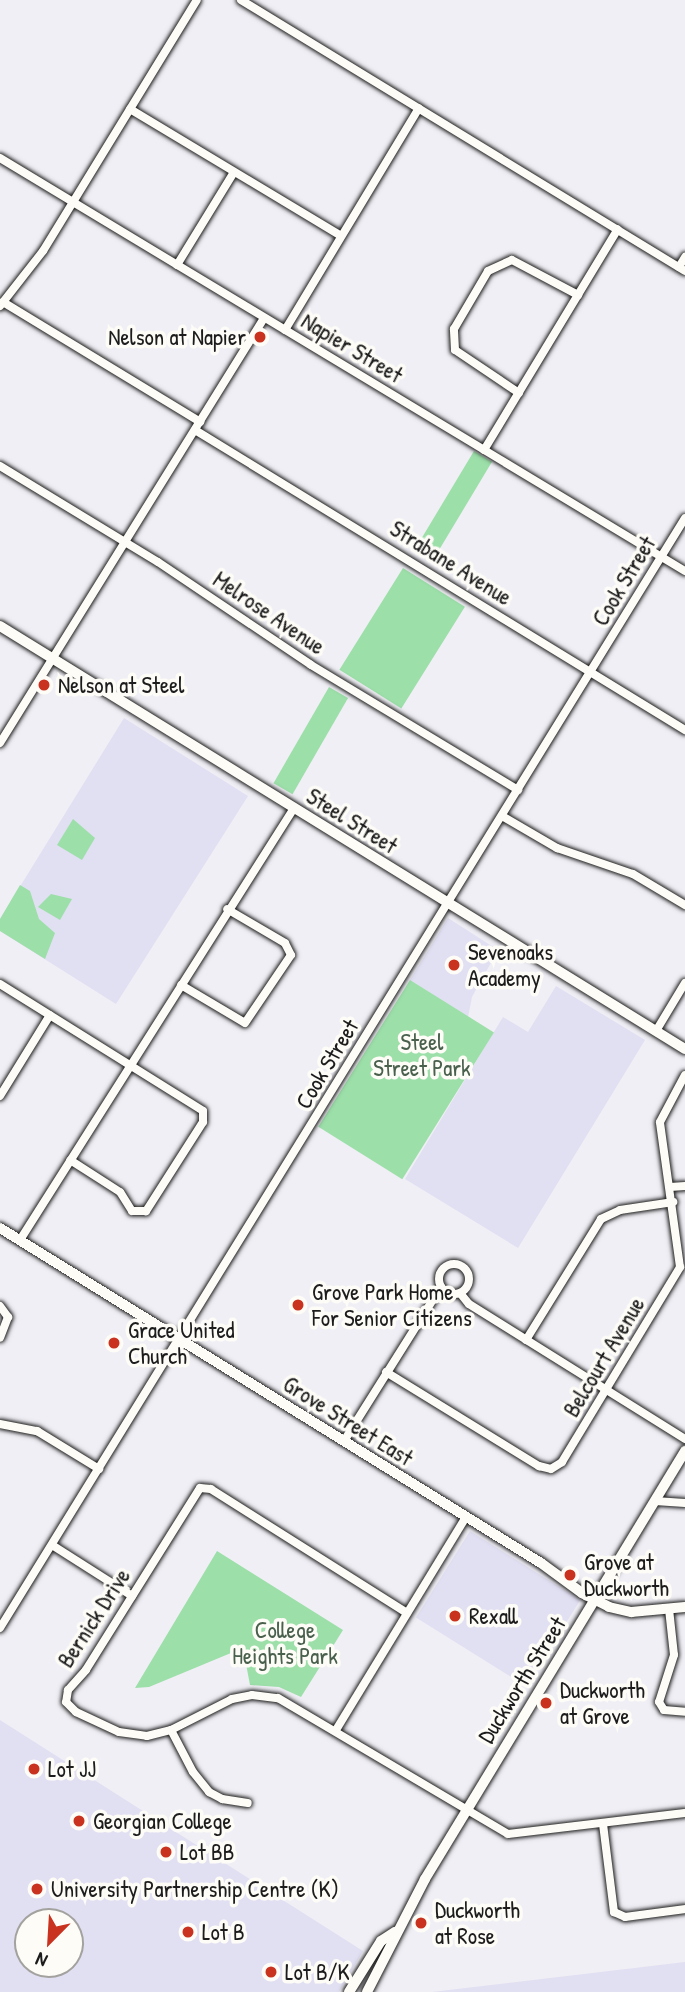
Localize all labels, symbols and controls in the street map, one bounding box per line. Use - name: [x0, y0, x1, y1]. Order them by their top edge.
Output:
- street label: Napier Street: [296, 307, 408, 389]
- place label: Nelson at Napier: [108, 323, 246, 351]
- marker: Nelson at Napier: [252, 329, 268, 345]
- street label: Strabane Avenue: [385, 515, 517, 611]
- street label: Cook Street: [587, 531, 661, 631]
- street label: Melrose Avenue: [208, 566, 330, 660]
- place label: Nelson at Steel: [58, 671, 184, 699]
- marker: Nelson at Steel: [36, 677, 52, 693]
- street label: Steel Street: [302, 782, 402, 860]
- place label: Sevenoaks Academy: [468, 938, 553, 992]
- marker: Sevenoaks Academy: [446, 957, 462, 973]
- street label: Cook Street: [290, 1014, 364, 1114]
- park label: Steel Street Park: [373, 1028, 471, 1082]
- place label: Grove Park Home For Senior Citizens: [312, 1278, 472, 1332]
- street label: Belcourt Avenue: [557, 1292, 651, 1422]
- marker: Grove Park Home For Senior Citizens: [290, 1297, 306, 1313]
- place label: Grace United Church: [128, 1316, 235, 1370]
- marker: Grace United Church: [106, 1335, 122, 1351]
- street label: Grove Street East: [278, 1370, 418, 1472]
- place label: Grove at Duckworth: [584, 1548, 669, 1602]
- street label: Bernick Drive: [52, 1563, 136, 1673]
- marker: Grove at Duckworth: [562, 1567, 578, 1583]
- place label: Rexall: [469, 1602, 518, 1630]
- marker: Rexall: [447, 1608, 463, 1624]
- street label: Duckworth Street: [472, 1612, 572, 1748]
- park label: College Heights Park: [232, 1616, 338, 1670]
- place label: Duckworth at Grove: [560, 1676, 645, 1730]
- marker: Duckworth at Grove: [538, 1695, 554, 1711]
- place label: Lot JJ: [48, 1755, 96, 1783]
- marker: Lot JJ: [26, 1761, 42, 1777]
- place label: Georgian College: [93, 1807, 232, 1835]
- marker: Georgian College: [71, 1813, 87, 1829]
- place label: Lot BB: [180, 1838, 234, 1866]
- marker: Lot BB: [158, 1844, 174, 1860]
- place label: University Partnership Centre (K): [51, 1875, 339, 1903]
- marker: University Partnership Centre (K): [29, 1881, 45, 1897]
- place label: Duckworth at Rose: [435, 1896, 520, 1950]
- north arrow: [14, 1908, 84, 1978]
- marker: Duckworth at Rose: [413, 1915, 429, 1931]
- place label: Lot B: [202, 1918, 245, 1946]
- marker: Lot B: [180, 1924, 196, 1940]
- text: N: [31, 1946, 51, 1974]
- place label: Lot B/K: [285, 1958, 349, 1986]
- marker: Lot B/K: [263, 1964, 279, 1980]

